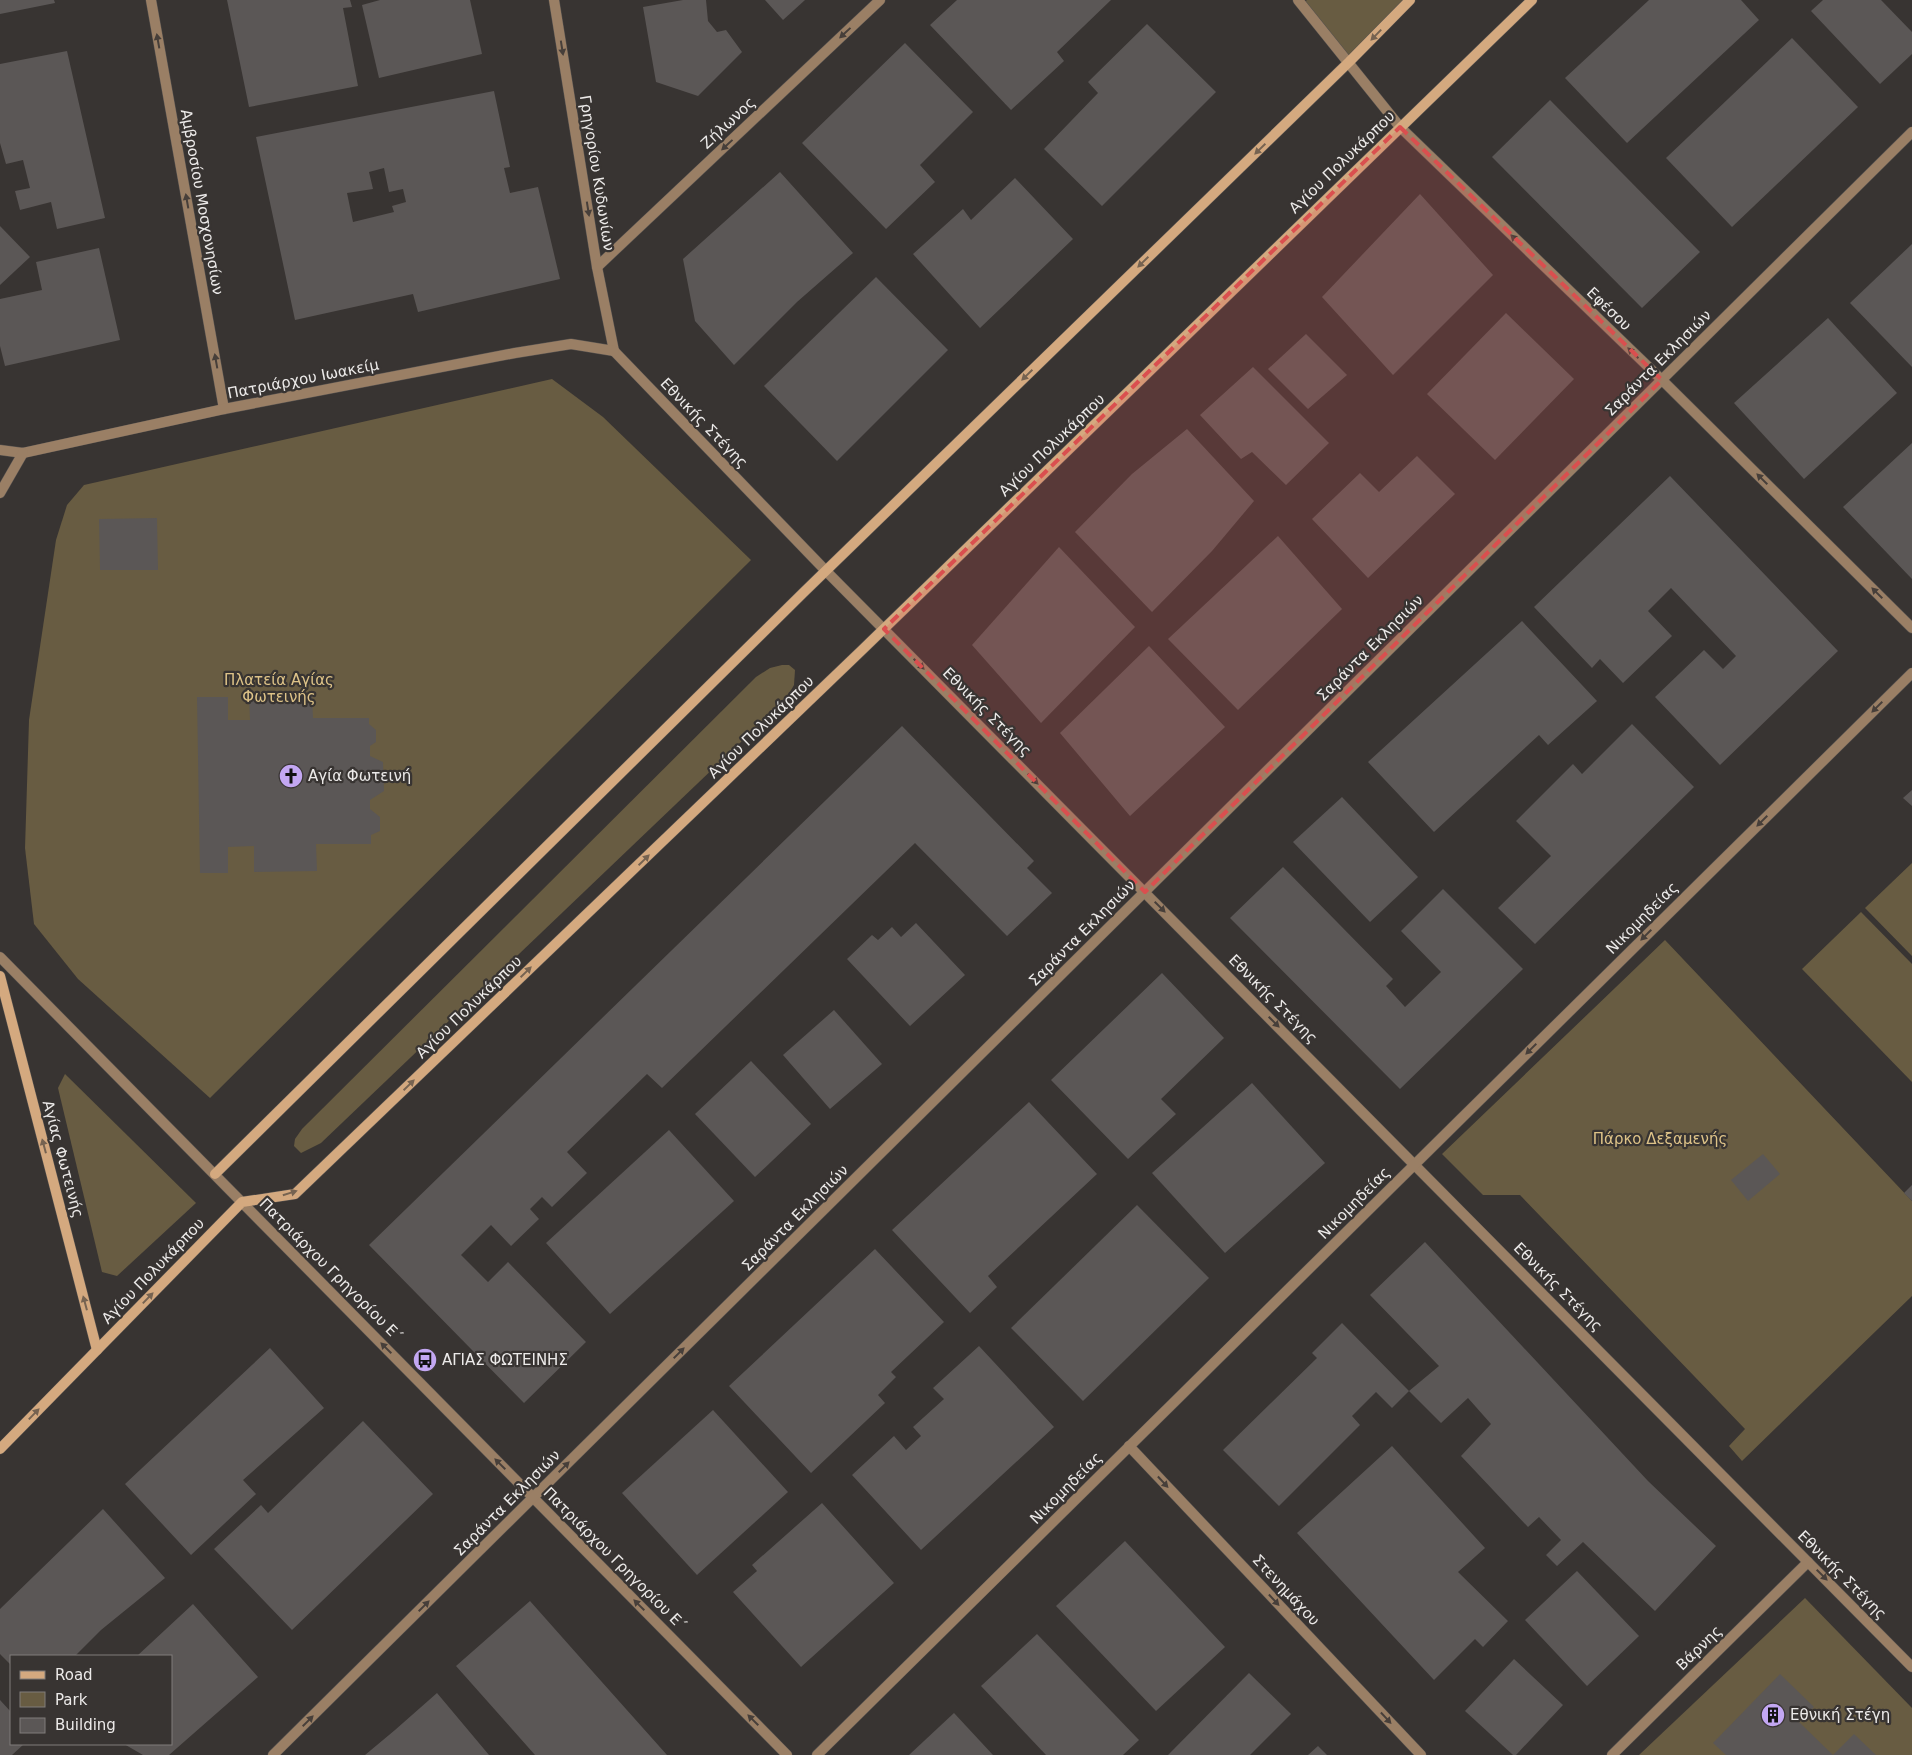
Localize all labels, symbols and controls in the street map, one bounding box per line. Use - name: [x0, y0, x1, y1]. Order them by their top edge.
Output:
- one-way arrow: [839, 27, 851, 39]
- one-way arrow: [1370, 29, 1382, 41]
- one-way arrow: [154, 33, 162, 49]
- one-way arrow: [558, 40, 566, 56]
- street label: Ζήλωνος: [697, 93, 759, 153]
- street label: Γρηγορίου Κυδωνίων: [576, 94, 618, 252]
- street label: Αγίου Πολυκάρπου: [1285, 107, 1399, 217]
- street label: Αμβροσίου Μοσχονησίων: [177, 108, 227, 296]
- one-way arrow: [721, 139, 733, 151]
- one-way arrow: [1254, 143, 1266, 155]
- one-way arrow: [183, 194, 191, 209]
- one-way arrow: [584, 201, 592, 217]
- one-way arrow: [1511, 234, 1523, 246]
- one-way arrow: [1138, 256, 1150, 268]
- street label: Εφέσου: [1583, 283, 1635, 335]
- street label: Σαράντα Εκλησιών: [1601, 306, 1715, 420]
- one-way arrow: [1628, 347, 1640, 359]
- one-way arrow: [211, 353, 219, 369]
- street label: Πατριάρχου Ιωακείμ: [226, 355, 381, 403]
- one-way arrow: [1021, 369, 1033, 381]
- street label: Εθνικής Στέγης: [657, 374, 751, 472]
- street label: Αγίου Πολυκάρπου: [995, 390, 1109, 500]
- one-way arrow: [1756, 473, 1768, 485]
- one-way arrow: [1872, 587, 1884, 599]
- street label: Σαράντα Εκλησιών: [1313, 591, 1427, 705]
- one-way arrow: [912, 657, 924, 669]
- street label: Εθνικής Στέγης: [939, 664, 1035, 760]
- park label: Πλατεία Αγίας Φωτεινής: [224, 671, 334, 706]
- street label: Αγίου Πολυκάρπου: [704, 672, 818, 782]
- one-way arrow: [1872, 701, 1884, 713]
- church icon: Αγία Φωτεινή: [278, 763, 304, 789]
- place label: Αγία Φωτεινή: [308, 767, 411, 785]
- one-way arrow: [1027, 773, 1039, 785]
- one-way arrow: [1756, 815, 1768, 827]
- one-way arrow: [637, 854, 649, 866]
- street label: Σαράντα Εκλησιών: [1025, 876, 1139, 990]
- street label: Νικομηδείας: [1602, 878, 1682, 958]
- one-way arrow: [1154, 901, 1166, 913]
- one-way arrow: [1640, 929, 1652, 941]
- street label: Εθνικής Στέγης: [1225, 951, 1321, 1047]
- street label: Αγίου Πολυκάρπου: [412, 952, 526, 1062]
- one-way arrow: [520, 966, 532, 978]
- one-way arrow: [1268, 1016, 1280, 1028]
- one-way arrow: [1525, 1043, 1537, 1055]
- one-way arrow: [403, 1079, 415, 1091]
- street label: Αγίας Φωτεινής: [39, 1098, 87, 1220]
- park label: Πάρκο Δεξαμενής: [1593, 1130, 1727, 1148]
- one-way arrow: [40, 1138, 48, 1153]
- street label: Σαράντα Εκλησιών: [738, 1161, 852, 1275]
- street label: Νικομηδείας: [1314, 1163, 1394, 1243]
- one-way arrow: [283, 1189, 298, 1197]
- street label: Πατριάρχου Γρηγορίου Ε΄: [256, 1195, 406, 1345]
- street label: Αγίου Πολυκάρπου: [98, 1214, 208, 1328]
- street label: Εθνικής Στέγης: [1510, 1239, 1606, 1335]
- one-way arrow: [142, 1293, 154, 1305]
- one-way arrow: [81, 1295, 89, 1311]
- one-way arrow: [380, 1342, 392, 1354]
- bus stop icon: ΑΓΙΑΣ ΦΩΤΕΙΝΗΣ: [412, 1347, 438, 1373]
- one-way arrow: [673, 1347, 685, 1359]
- place label: ΑΓΙΑΣ ΦΩΤΕΙΝΗΣ: [442, 1351, 568, 1369]
- one-way arrow: [28, 1409, 40, 1421]
- street label: Σαράντα Εκλησιών: [450, 1446, 564, 1560]
- street label: Νικομηδείας: [1026, 1448, 1106, 1528]
- one-way arrow: [494, 1458, 506, 1470]
- one-way arrow: [558, 1462, 570, 1474]
- one-way arrow: [1157, 1475, 1169, 1487]
- street label: Πατριάρχου Γρηγορίου Ε΄: [540, 1484, 690, 1634]
- street label: Εθνικής Στέγης: [1794, 1527, 1890, 1623]
- street label: Στενημάχου: [1249, 1551, 1323, 1629]
- one-way arrow: [1816, 1569, 1828, 1581]
- one-way arrow: [1268, 1593, 1280, 1605]
- one-way arrow: [633, 1599, 645, 1611]
- one-way arrow: [417, 1601, 429, 1613]
- street label: Βάρνης: [1672, 1622, 1726, 1674]
- legend: [10, 1655, 172, 1745]
- text: Road: [55, 1666, 93, 1684]
- text: Park: [55, 1691, 88, 1709]
- building icon: Εθνική Στέγη: [1760, 1702, 1786, 1728]
- place label: Εθνική Στέγη: [1790, 1706, 1890, 1724]
- one-way arrow: [1380, 1712, 1392, 1724]
- one-way arrow: [302, 1715, 314, 1727]
- one-way arrow: [747, 1715, 759, 1727]
- text: Building: [55, 1716, 116, 1734]

